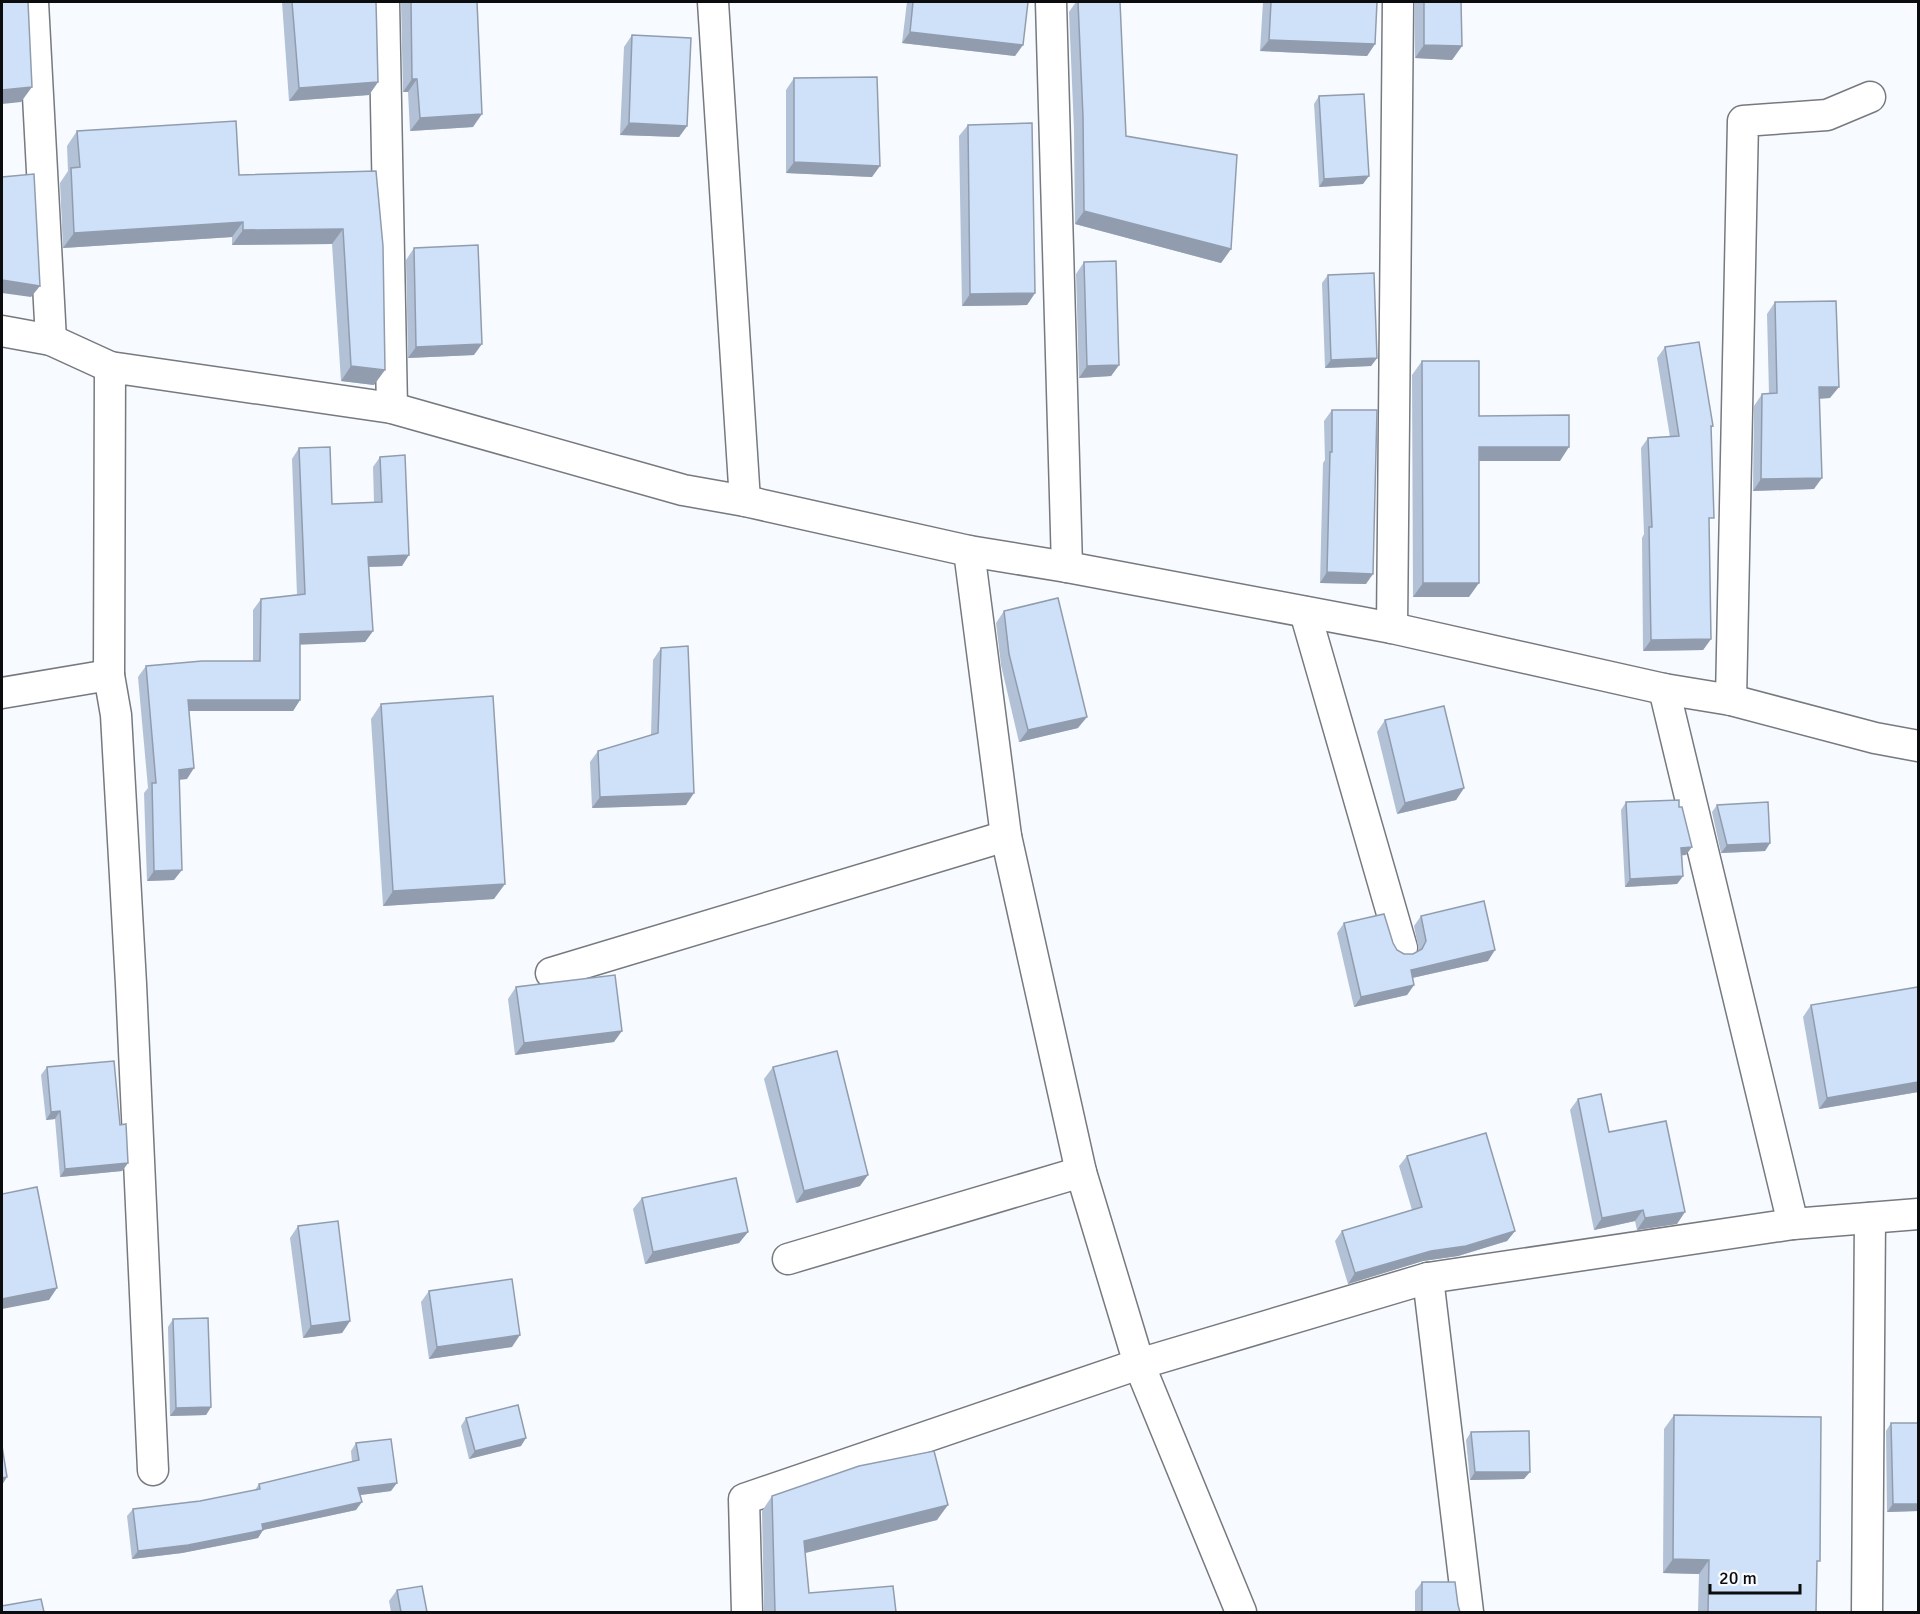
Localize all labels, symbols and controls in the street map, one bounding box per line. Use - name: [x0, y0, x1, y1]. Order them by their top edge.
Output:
- scale bar: [1710, 1557, 1800, 1595]
- text: 20 m: [1719, 1567, 1757, 1589]

